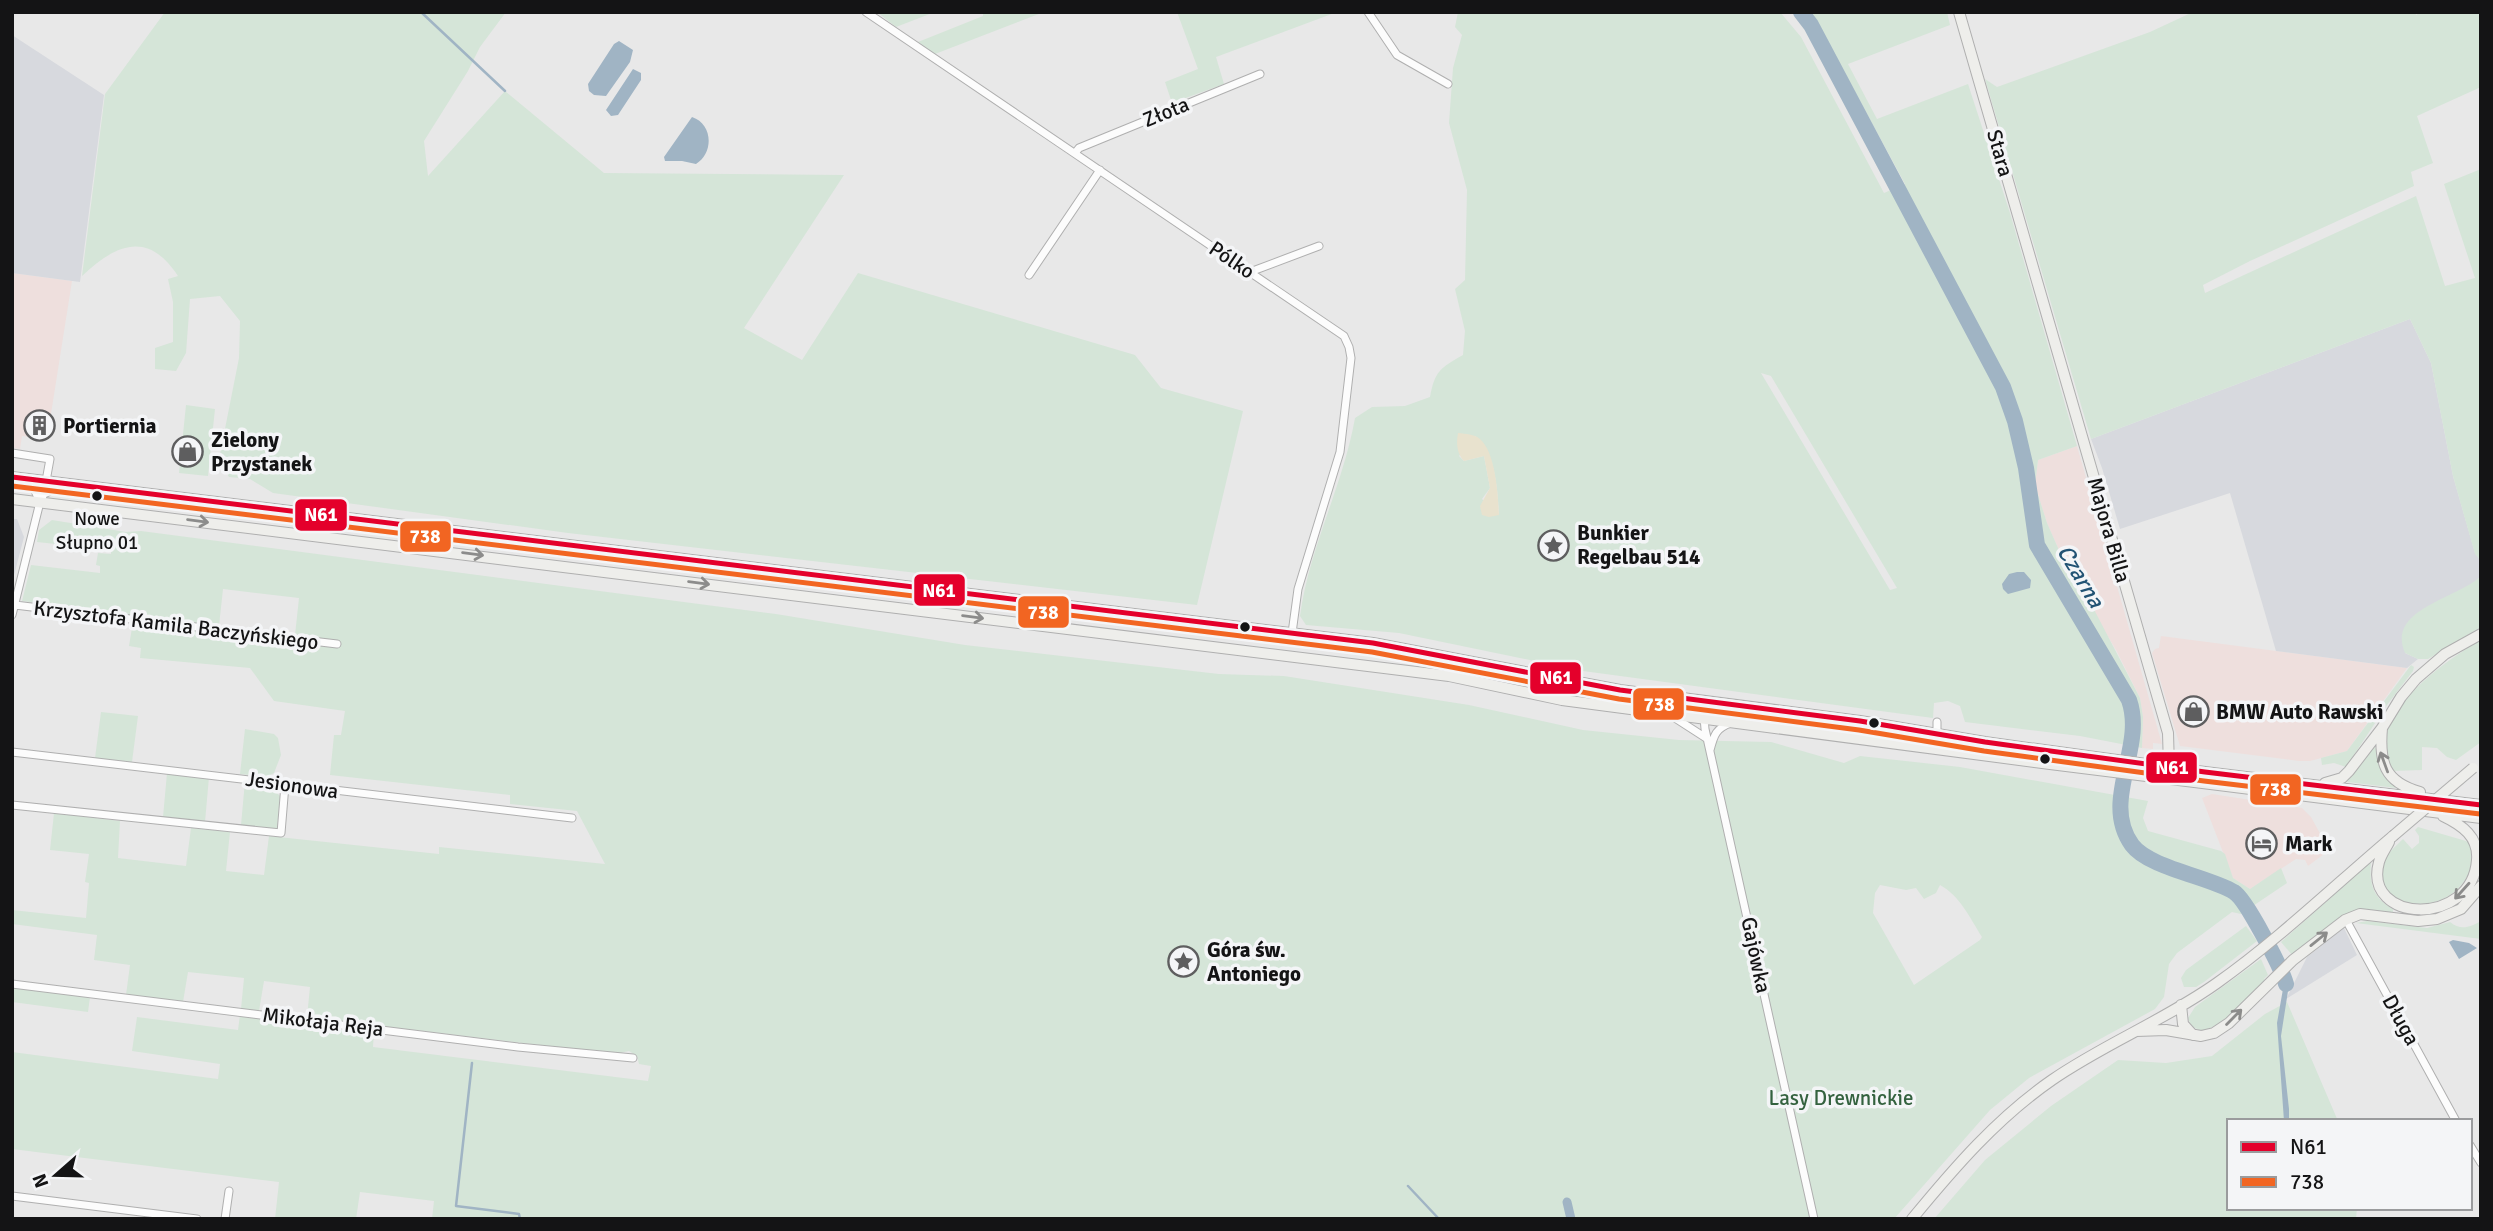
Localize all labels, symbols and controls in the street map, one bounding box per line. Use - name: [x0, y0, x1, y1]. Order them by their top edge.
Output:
- street label: Złota: [1139, 91, 1193, 133]
- street label: Stara: [1981, 126, 2019, 180]
- street label: Pólko: [1204, 235, 1260, 285]
- building icon: Portiernia: [23, 409, 57, 443]
- place label: Portiernia: [63, 413, 157, 439]
- place label: Zielony Przystanek: [211, 427, 312, 477]
- shop icon: Zielony Przystanek: [171, 435, 205, 469]
- street label: Majora Billa: [2082, 474, 2136, 586]
- marker: Nowe Słupno 01: [90, 489, 104, 503]
- line badge: N61: [294, 498, 348, 532]
- text: N61: [304, 503, 338, 527]
- place label: Nowe Słupno 01: [56, 507, 138, 555]
- one-way arrow: [187, 515, 209, 528]
- line badge: 738: [399, 520, 452, 553]
- place label: Bunkier Regelbau 514: [1577, 520, 1700, 570]
- text: 738: [410, 525, 440, 549]
- place icon: Bunkier Regelbau 514: [1537, 528, 1571, 562]
- water label: Czarna: [2051, 539, 2111, 614]
- one-way arrow: [461, 548, 484, 561]
- line badge: N61: [913, 573, 966, 607]
- one-way arrow: [687, 576, 709, 589]
- text: N61: [922, 579, 956, 603]
- street label: Krzysztofa Kamila Baczyńskiego: [32, 595, 320, 655]
- line badge: 738: [1017, 595, 1070, 629]
- text: 738: [1028, 601, 1058, 625]
- one-way arrow: [961, 610, 984, 623]
- unlabelled marker: [1238, 620, 1252, 634]
- line badge: N61: [1529, 661, 1582, 695]
- text: N61: [1539, 666, 1573, 690]
- line badge: 738: [1632, 687, 1685, 721]
- text: 738: [1644, 693, 1674, 717]
- shop icon: BMW Auto Rawski: [2176, 695, 2210, 729]
- place label: BMW Auto Rawski: [2216, 699, 2383, 725]
- unlabelled marker: [1867, 716, 1881, 730]
- line badge: N61: [2145, 751, 2198, 784]
- unlabelled marker: [2038, 752, 2052, 766]
- one-way arrow: [2377, 752, 2389, 773]
- text: N61: [2155, 756, 2189, 780]
- street label: Jesionowa: [244, 766, 340, 804]
- line badge: 738: [2249, 773, 2302, 806]
- text: 738: [2260, 778, 2290, 802]
- hotel icon: Mark: [2245, 827, 2279, 861]
- place label: Mark: [2285, 831, 2333, 857]
- one-way arrow: [2454, 882, 2470, 900]
- street label: Gajówka: [1735, 915, 1777, 995]
- one-way arrow: [2310, 932, 2328, 947]
- place label: Góra św. Antoniego: [1207, 937, 1301, 987]
- place icon: Góra św. Antoniego: [1167, 945, 1201, 979]
- street label: Długa: [2377, 990, 2425, 1050]
- street label: Mikołaja Reja: [261, 1002, 385, 1042]
- one-way arrow: [2226, 1009, 2243, 1026]
- park label: Lasy Drewnickie: [1768, 1085, 1914, 1111]
- legend: [2227, 1119, 2472, 1210]
- text: N61: [2290, 1134, 2327, 1160]
- north arrow: [21, 1140, 91, 1210]
- text: 738: [2290, 1169, 2324, 1195]
- text: N: [27, 1170, 55, 1191]

